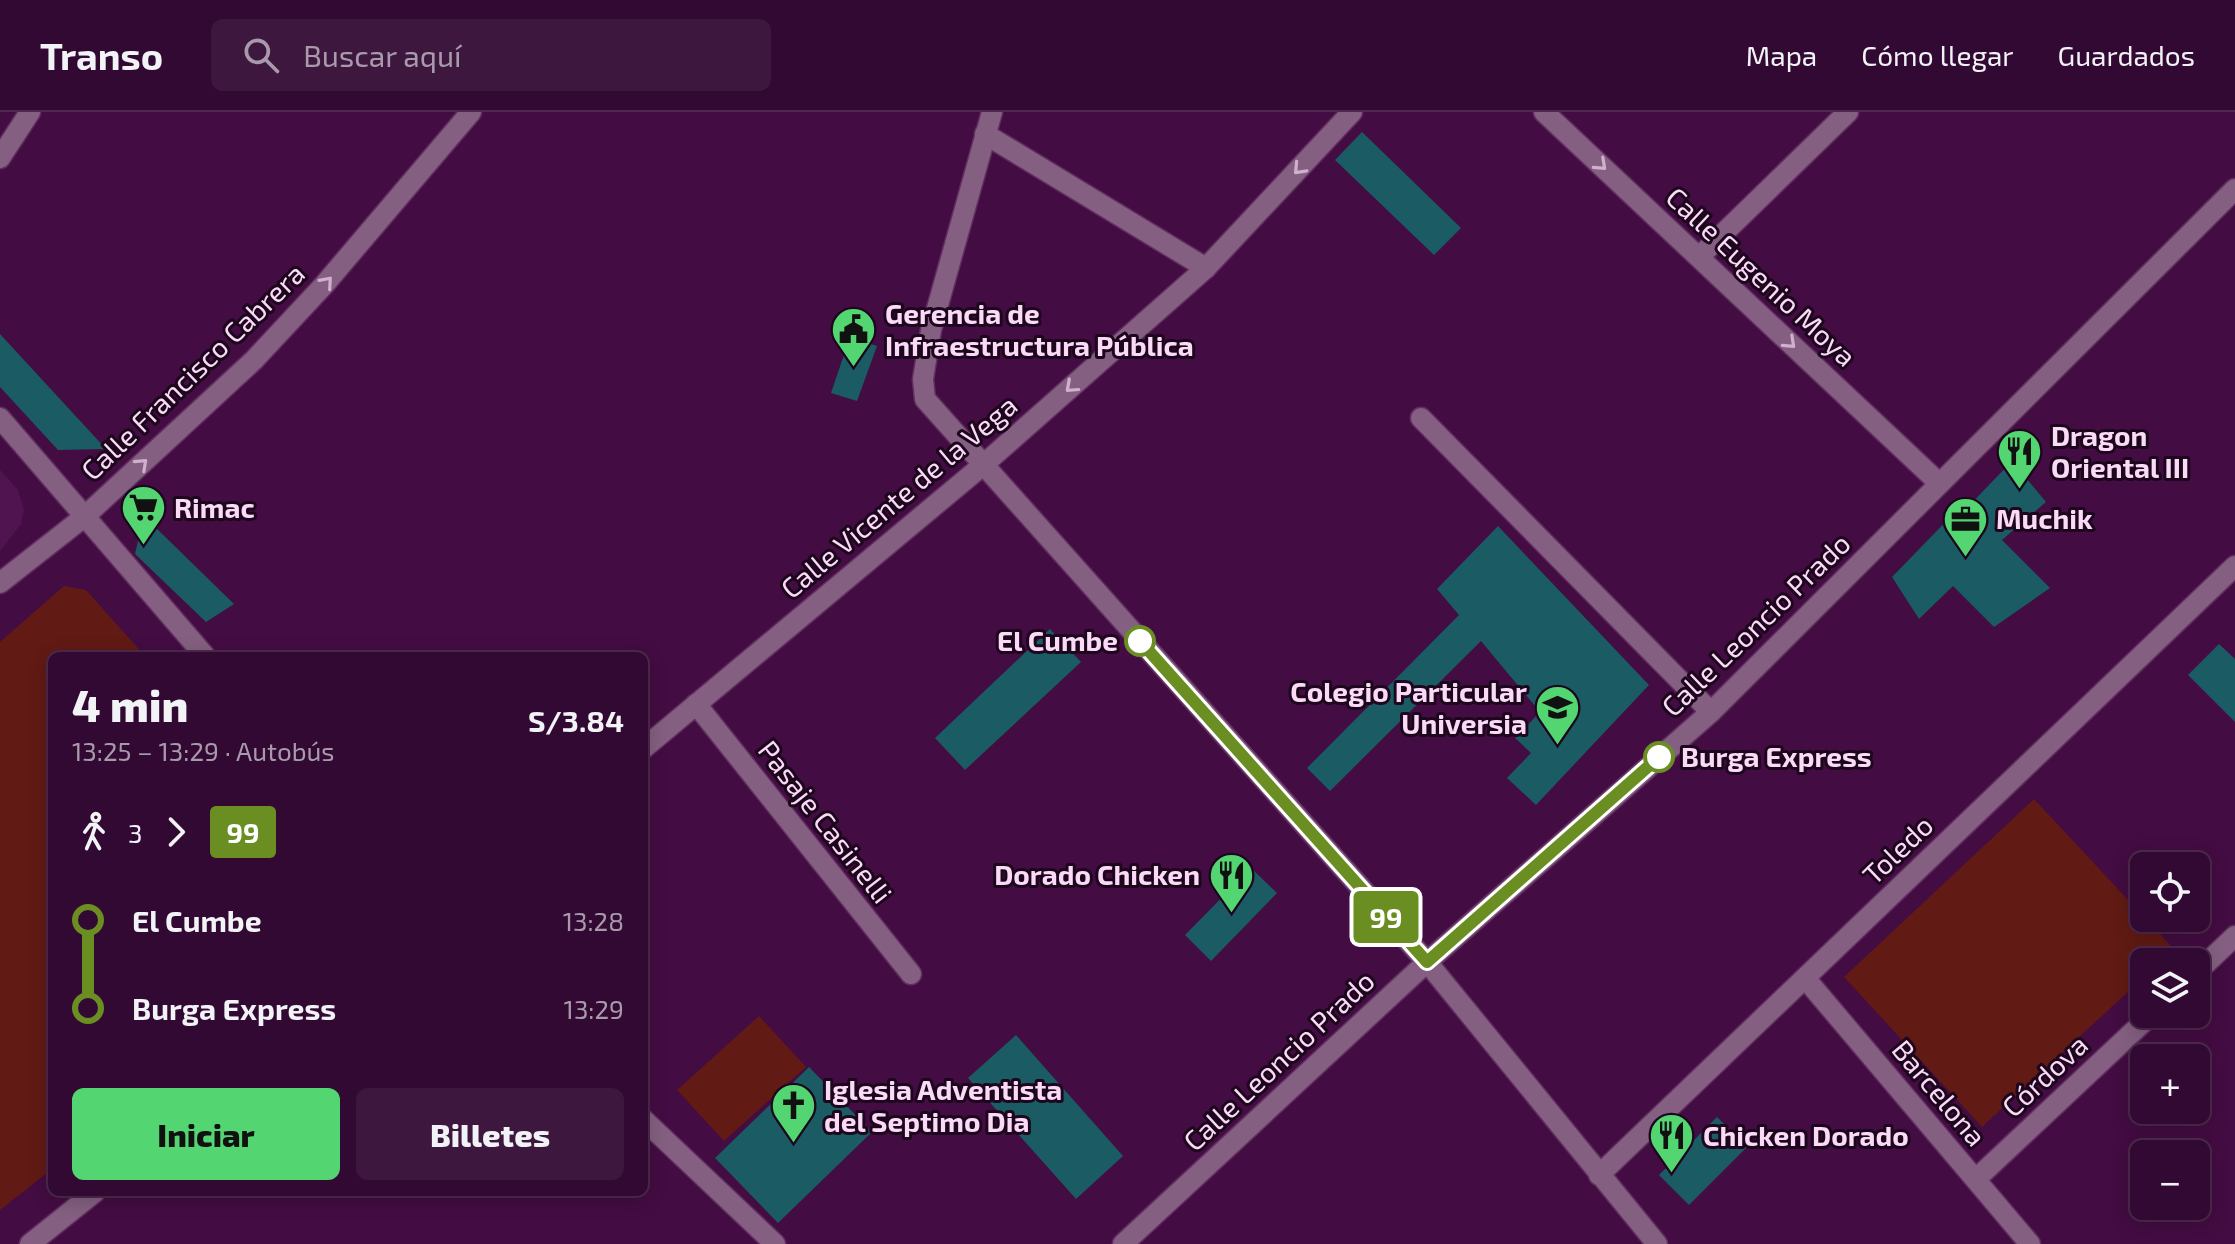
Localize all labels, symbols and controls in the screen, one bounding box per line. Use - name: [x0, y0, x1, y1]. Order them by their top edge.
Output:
- search box: [211, 19, 771, 91]
- text: Transo: [40, 32, 163, 78]
- icon: search: [239, 33, 283, 77]
- text: Buscar aquí: [303, 37, 462, 73]
- text: Mapa: [1746, 38, 1817, 72]
- text: Cómo llegar: [1861, 38, 2014, 72]
- text: Guardados: [2058, 38, 2195, 72]
- one-way arrow: [1592, 156, 1606, 171]
- one-way arrow: [1293, 160, 1308, 174]
- street label: Calle Eugenio Moya: [1660, 180, 1864, 373]
- street label: Calle Francisco Cabrera: [74, 256, 311, 487]
- one-way arrow: [317, 276, 332, 291]
- place label: Gerencia de Infraestructura Pública: [885, 296, 1194, 362]
- public building icon: Gerencia de Infraestructura Pública: [830, 306, 878, 369]
- one-way arrow: [1781, 334, 1796, 348]
- one-way arrow: [1066, 378, 1080, 393]
- street label: Calle Vicente de la Vega: [773, 388, 1023, 605]
- place label: Dragon Oriental III: [2051, 418, 2189, 484]
- restaurant icon: Dragon Oriental III: [1996, 428, 2044, 491]
- one-way arrow: [132, 459, 147, 473]
- supermarket icon: Rimac: [119, 484, 167, 547]
- place label: Rimac: [174, 490, 255, 524]
- office icon: Muchik: [1941, 495, 1989, 558]
- place label: Muchik: [1996, 501, 2093, 535]
- street label: Calle Leoncio Prado: [1654, 526, 1857, 723]
- place label: El Cumbe: [997, 623, 1118, 657]
- marker: El Cumbe: [1125, 626, 1155, 656]
- place label: Colegio Particular Universia: [1290, 674, 1527, 740]
- text: 4 min: [72, 678, 189, 731]
- school or university icon: Colegio Particular Universia: [1534, 684, 1582, 747]
- text: S/3.84: [528, 702, 624, 738]
- street label: Pasaje Casinelli: [752, 733, 900, 909]
- text: 13:25 – 13:29 · Autobús: [72, 735, 335, 766]
- place label: Burga Express: [1681, 739, 1872, 773]
- marker: Burga Express: [1644, 742, 1674, 772]
- street label: Toledo: [1855, 808, 1939, 891]
- icon: walk: [72, 810, 116, 854]
- icon: forward: [154, 810, 198, 854]
- text: 99: [226, 815, 260, 849]
- text: 3: [128, 817, 142, 848]
- restaurant icon: Dorado Chicken: [1207, 851, 1255, 914]
- map controls: [2130, 852, 2210, 1220]
- button: locate: [2130, 852, 2210, 932]
- place label: Dorado Chicken: [994, 857, 1200, 891]
- line badge: 99: [1350, 891, 1422, 943]
- text: 99: [1369, 900, 1403, 934]
- text: El Cumbe: [132, 902, 262, 938]
- text: 13:28: [563, 905, 624, 936]
- button: layers: [2130, 948, 2210, 1028]
- street label: Calle Leoncio Prado: [1176, 963, 1381, 1157]
- text: Burga Express: [132, 990, 336, 1026]
- text: 13:29: [564, 993, 624, 1024]
- street label: Córdova: [1994, 1027, 2094, 1123]
- street label: Barcelona: [1886, 1032, 1994, 1152]
- button: +: [2130, 1044, 2210, 1124]
- place label: Iglesia Adventista del Septimo Dia: [824, 1072, 1062, 1138]
- church icon: Iglesia Adventista del Septimo Dia: [769, 1082, 817, 1145]
- button: Iniciar: [72, 1088, 340, 1180]
- button: Billetes: [356, 1088, 624, 1180]
- restaurant icon: Chicken Dorado: [1648, 1112, 1696, 1175]
- place label: Chicken Dorado: [1703, 1118, 1909, 1152]
- button: −: [2130, 1140, 2210, 1220]

